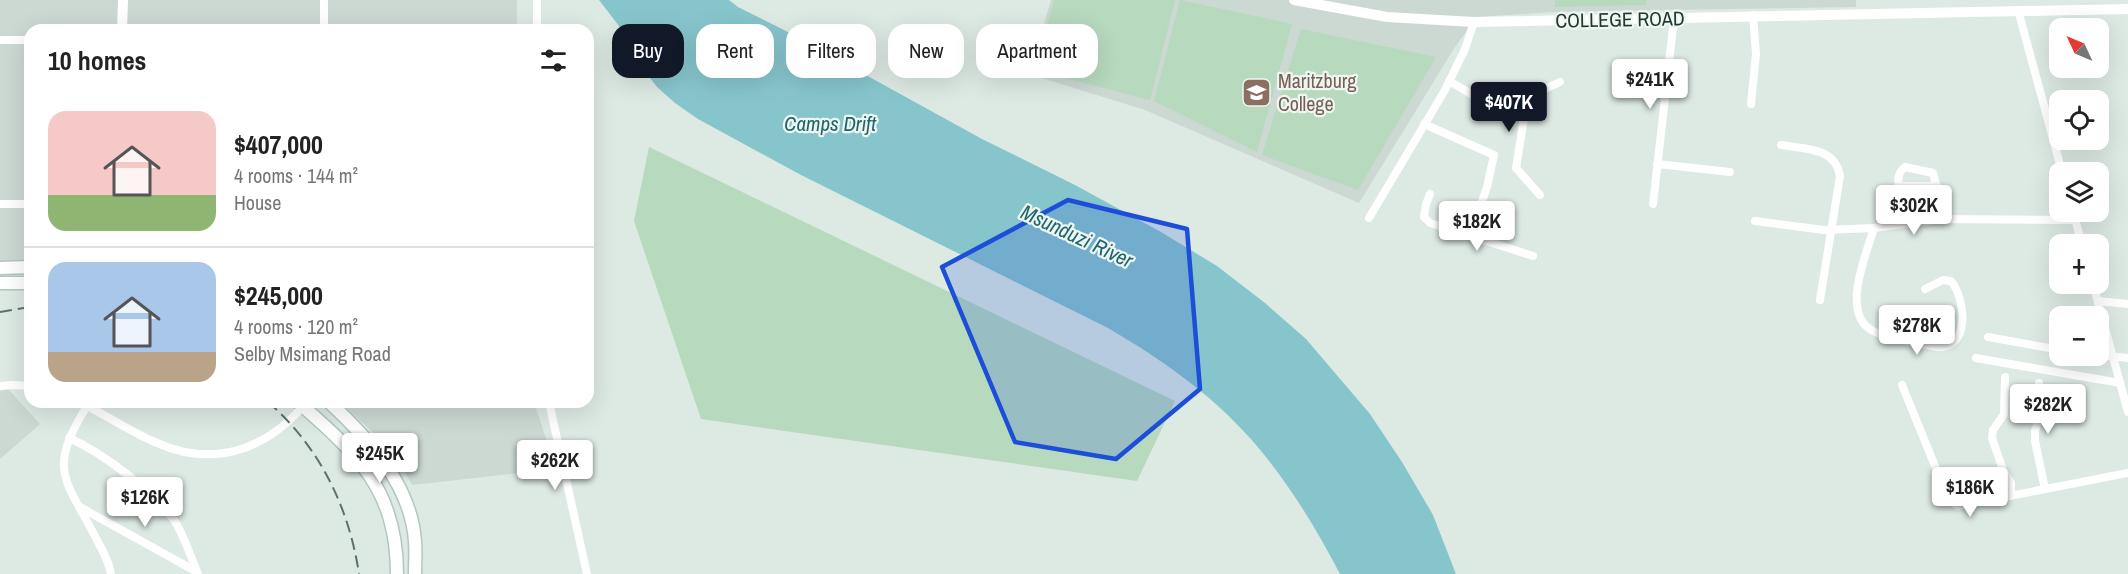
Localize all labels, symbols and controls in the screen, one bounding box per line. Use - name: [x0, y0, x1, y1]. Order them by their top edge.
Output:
- street label: COLLEGE ROAD: [1555, 4, 1685, 34]
- north arrow: [2049, 18, 2109, 78]
- map controls: [2049, 18, 2109, 366]
- chip: Buy: [612, 24, 684, 78]
- chip: Rent: [696, 24, 774, 78]
- chip: Filters: [786, 24, 876, 78]
- chip: New: [888, 24, 964, 78]
- chip: Apartment: [976, 24, 1098, 78]
- text: 10 homes: [48, 43, 146, 78]
- icon: filters: [537, 44, 570, 77]
- pin: $241K: [1608, 59, 1692, 110]
- text: $241K: [1626, 65, 1674, 92]
- place label: Maritzburg College: [1278, 67, 1356, 117]
- school or university icon: Maritzburg College: [1241, 76, 1273, 108]
- pin: $407K: [1467, 82, 1551, 133]
- text: $407K: [1485, 88, 1533, 115]
- button: locate: [2049, 90, 2109, 150]
- water label: Camps Drift: [784, 109, 877, 138]
- text: $407,000: [234, 127, 323, 162]
- icon: home: [96, 135, 168, 207]
- text: 4 rooms · 144 m²: [234, 162, 358, 189]
- button: layers: [2049, 162, 2109, 222]
- pin: $302K: [1872, 185, 1956, 236]
- text: House: [234, 189, 281, 216]
- text: $302K: [1890, 191, 1938, 218]
- water label: Msunduzi River: [1016, 197, 1139, 275]
- pin: $182K: [1435, 201, 1519, 252]
- text: $182K: [1453, 207, 1501, 234]
- button: +: [2049, 234, 2109, 294]
- text: $245,000: [234, 278, 323, 313]
- icon: home: [96, 286, 168, 358]
- pin: $278K: [1875, 305, 1959, 356]
- button: −: [2049, 306, 2109, 366]
- text: $278K: [1893, 311, 1941, 338]
- text: 4 rooms · 120 m²: [234, 313, 358, 340]
- text: Selby Msimang Road: [234, 340, 391, 367]
- pin: $282K: [2006, 384, 2090, 435]
- text: $282K: [2024, 390, 2072, 417]
- pin: $245K: [338, 433, 422, 484]
- text: $245K: [356, 439, 404, 466]
- pin: $262K: [513, 440, 597, 491]
- text: $262K: [531, 446, 579, 473]
- pin: $186K: [1928, 467, 2012, 518]
- text: $186K: [1946, 473, 1994, 500]
- pin: $126K: [103, 477, 187, 528]
- text: $126K: [121, 483, 169, 510]

